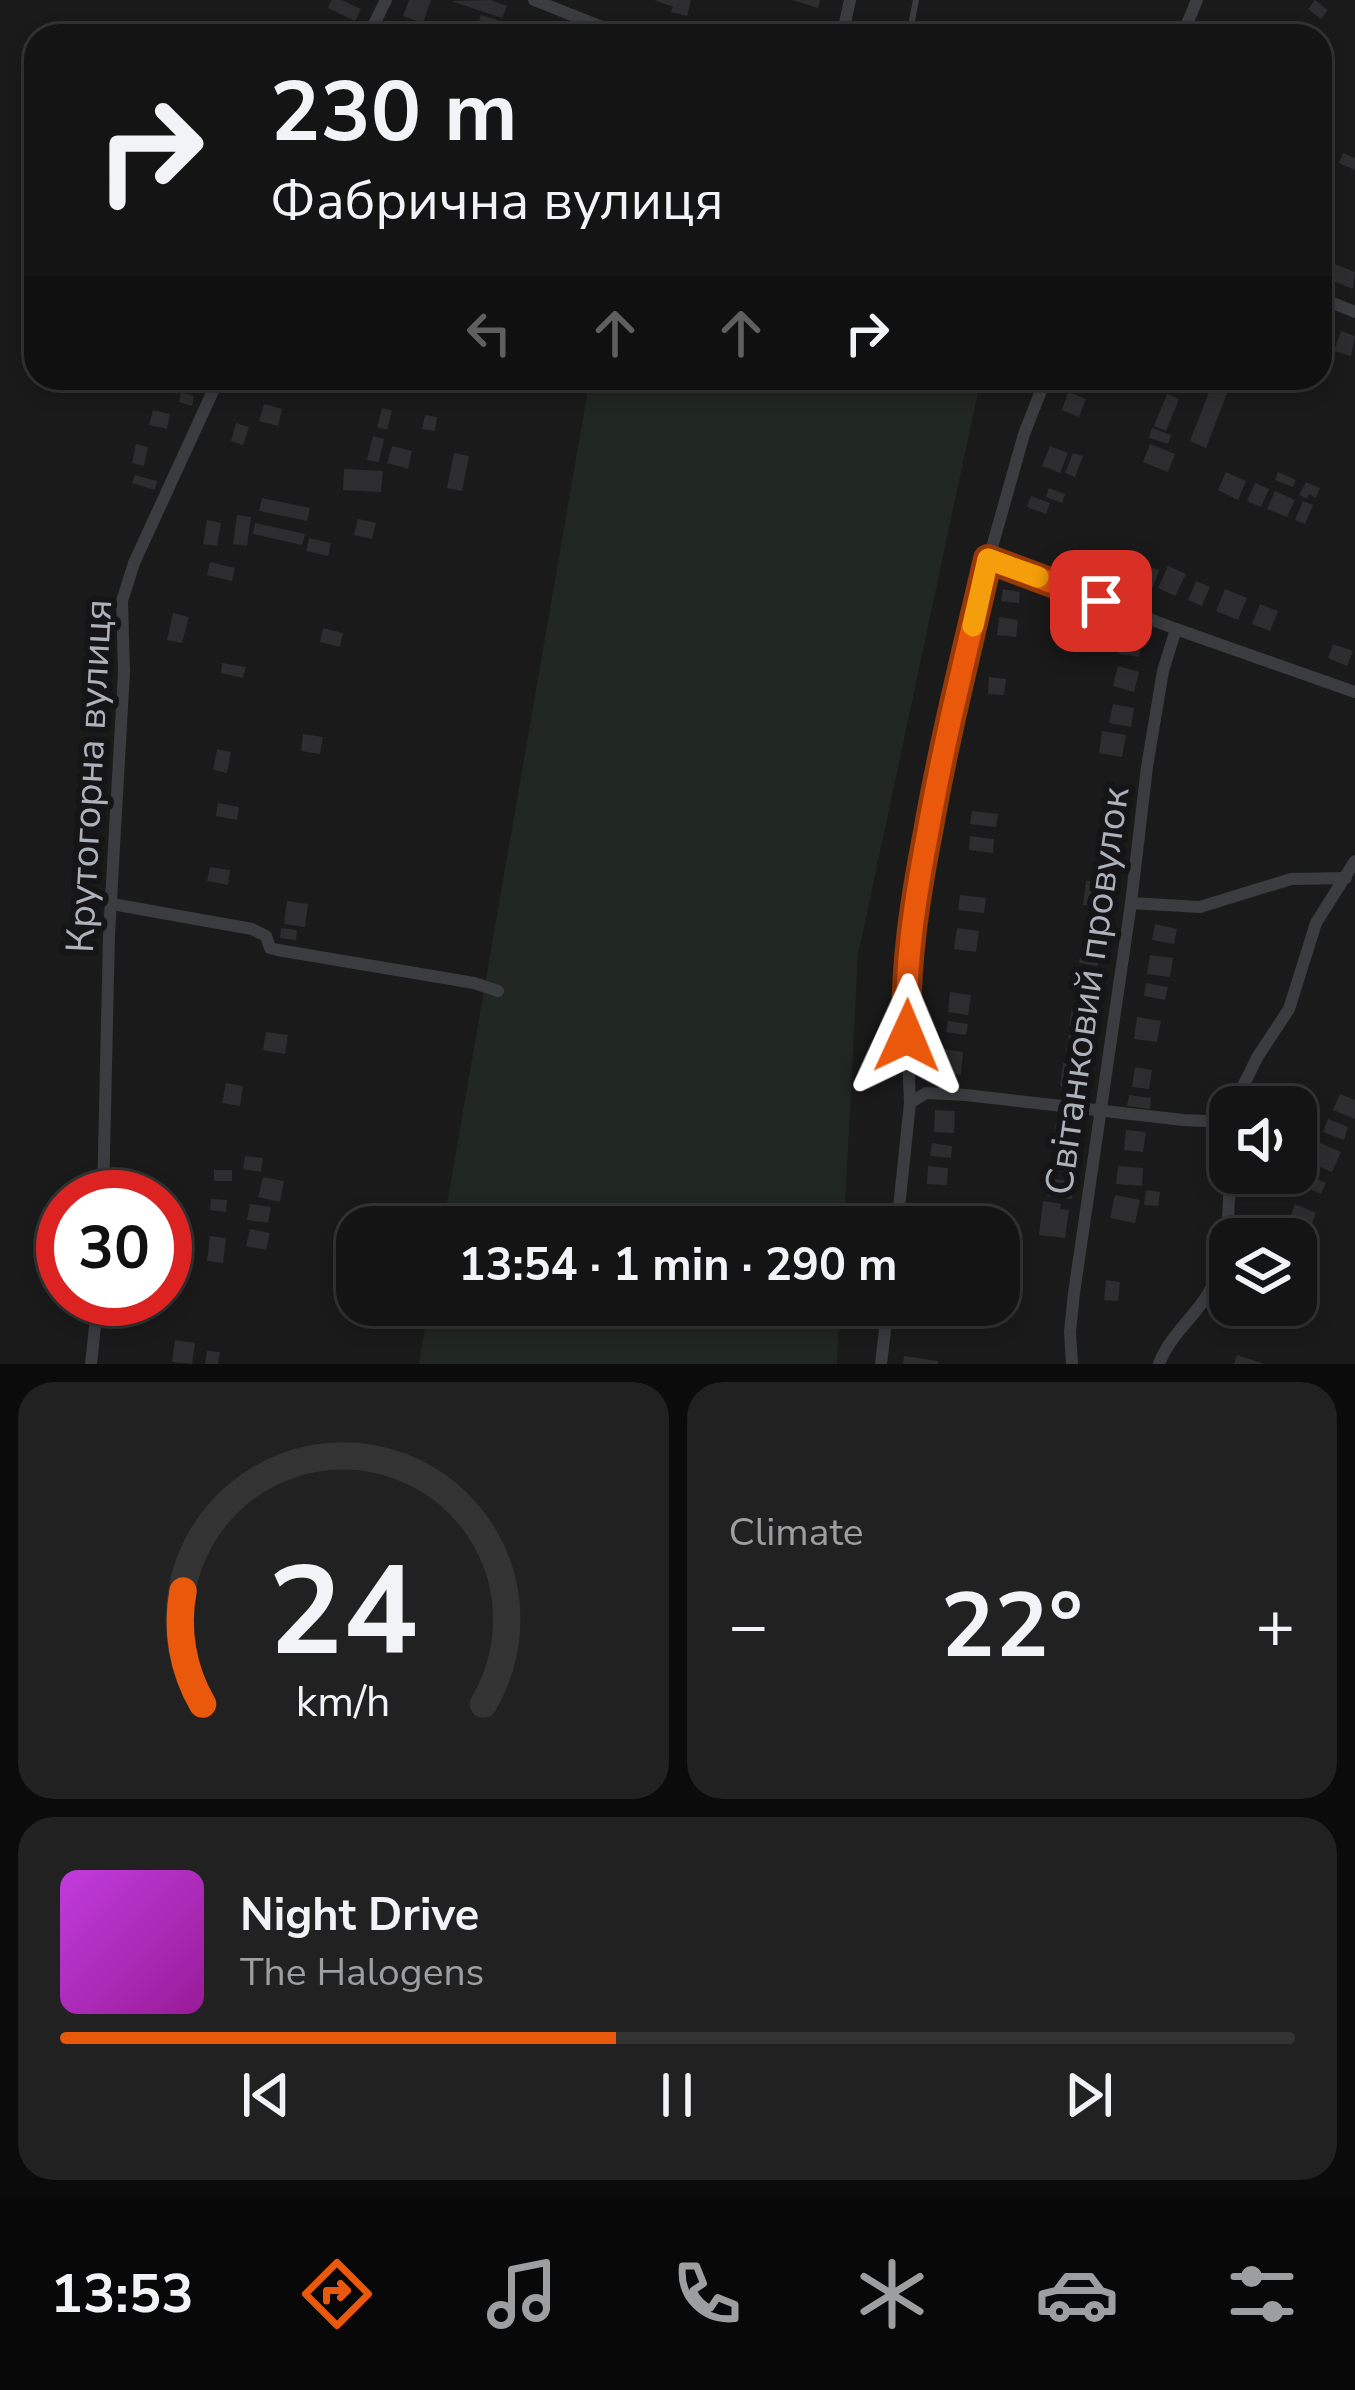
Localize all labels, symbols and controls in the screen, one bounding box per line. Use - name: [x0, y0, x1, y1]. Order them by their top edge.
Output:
- text: 230 m: [270, 55, 518, 170]
- icon: right: [72, 72, 228, 228]
- text: Фабрична вулиця: [270, 164, 724, 238]
- icon: left: [456, 300, 522, 366]
- icon: ahead: [582, 300, 648, 366]
- icon: ahead: [708, 300, 774, 366]
- icon: right: [834, 300, 900, 366]
- pin: [1050, 550, 1152, 652]
- icon: arrive: [1068, 568, 1134, 634]
- street label: Крутогорна вулиця: [54, 598, 125, 954]
- street label: Світанковий провулок: [1033, 783, 1142, 1199]
- position arrow: [844, 973, 970, 1099]
- map controls: [1209, 1086, 1317, 1326]
- button: sound: [1209, 1086, 1317, 1194]
- speed limit sign: 30: [36, 1170, 192, 1326]
- button: layers: [1209, 1218, 1317, 1326]
- text: 13:54 · 1 min · 290 m: [458, 1235, 898, 1296]
- text: Climate: [729, 1506, 864, 1559]
- text: 24: [268, 1527, 418, 1697]
- text: 22°: [941, 1565, 1083, 1688]
- text: −: [729, 1581, 768, 1671]
- text: +: [1255, 1581, 1295, 1671]
- text: km/h: [296, 1672, 391, 1730]
- text: Night Drive: [240, 1885, 479, 1946]
- text: The Halogens: [240, 1946, 484, 1999]
- icon: previous: [233, 2062, 299, 2128]
- icon: pause: [644, 2062, 710, 2128]
- icon: next: [1056, 2062, 1122, 2128]
- icon: directions: [295, 2252, 379, 2336]
- icon: music: [480, 2252, 564, 2336]
- icon: phone: [665, 2252, 749, 2336]
- icon: climate: [850, 2252, 934, 2336]
- icon: car: [1035, 2252, 1119, 2336]
- icon: filters: [1220, 2252, 1304, 2336]
- text: 13:53: [51, 2257, 194, 2331]

